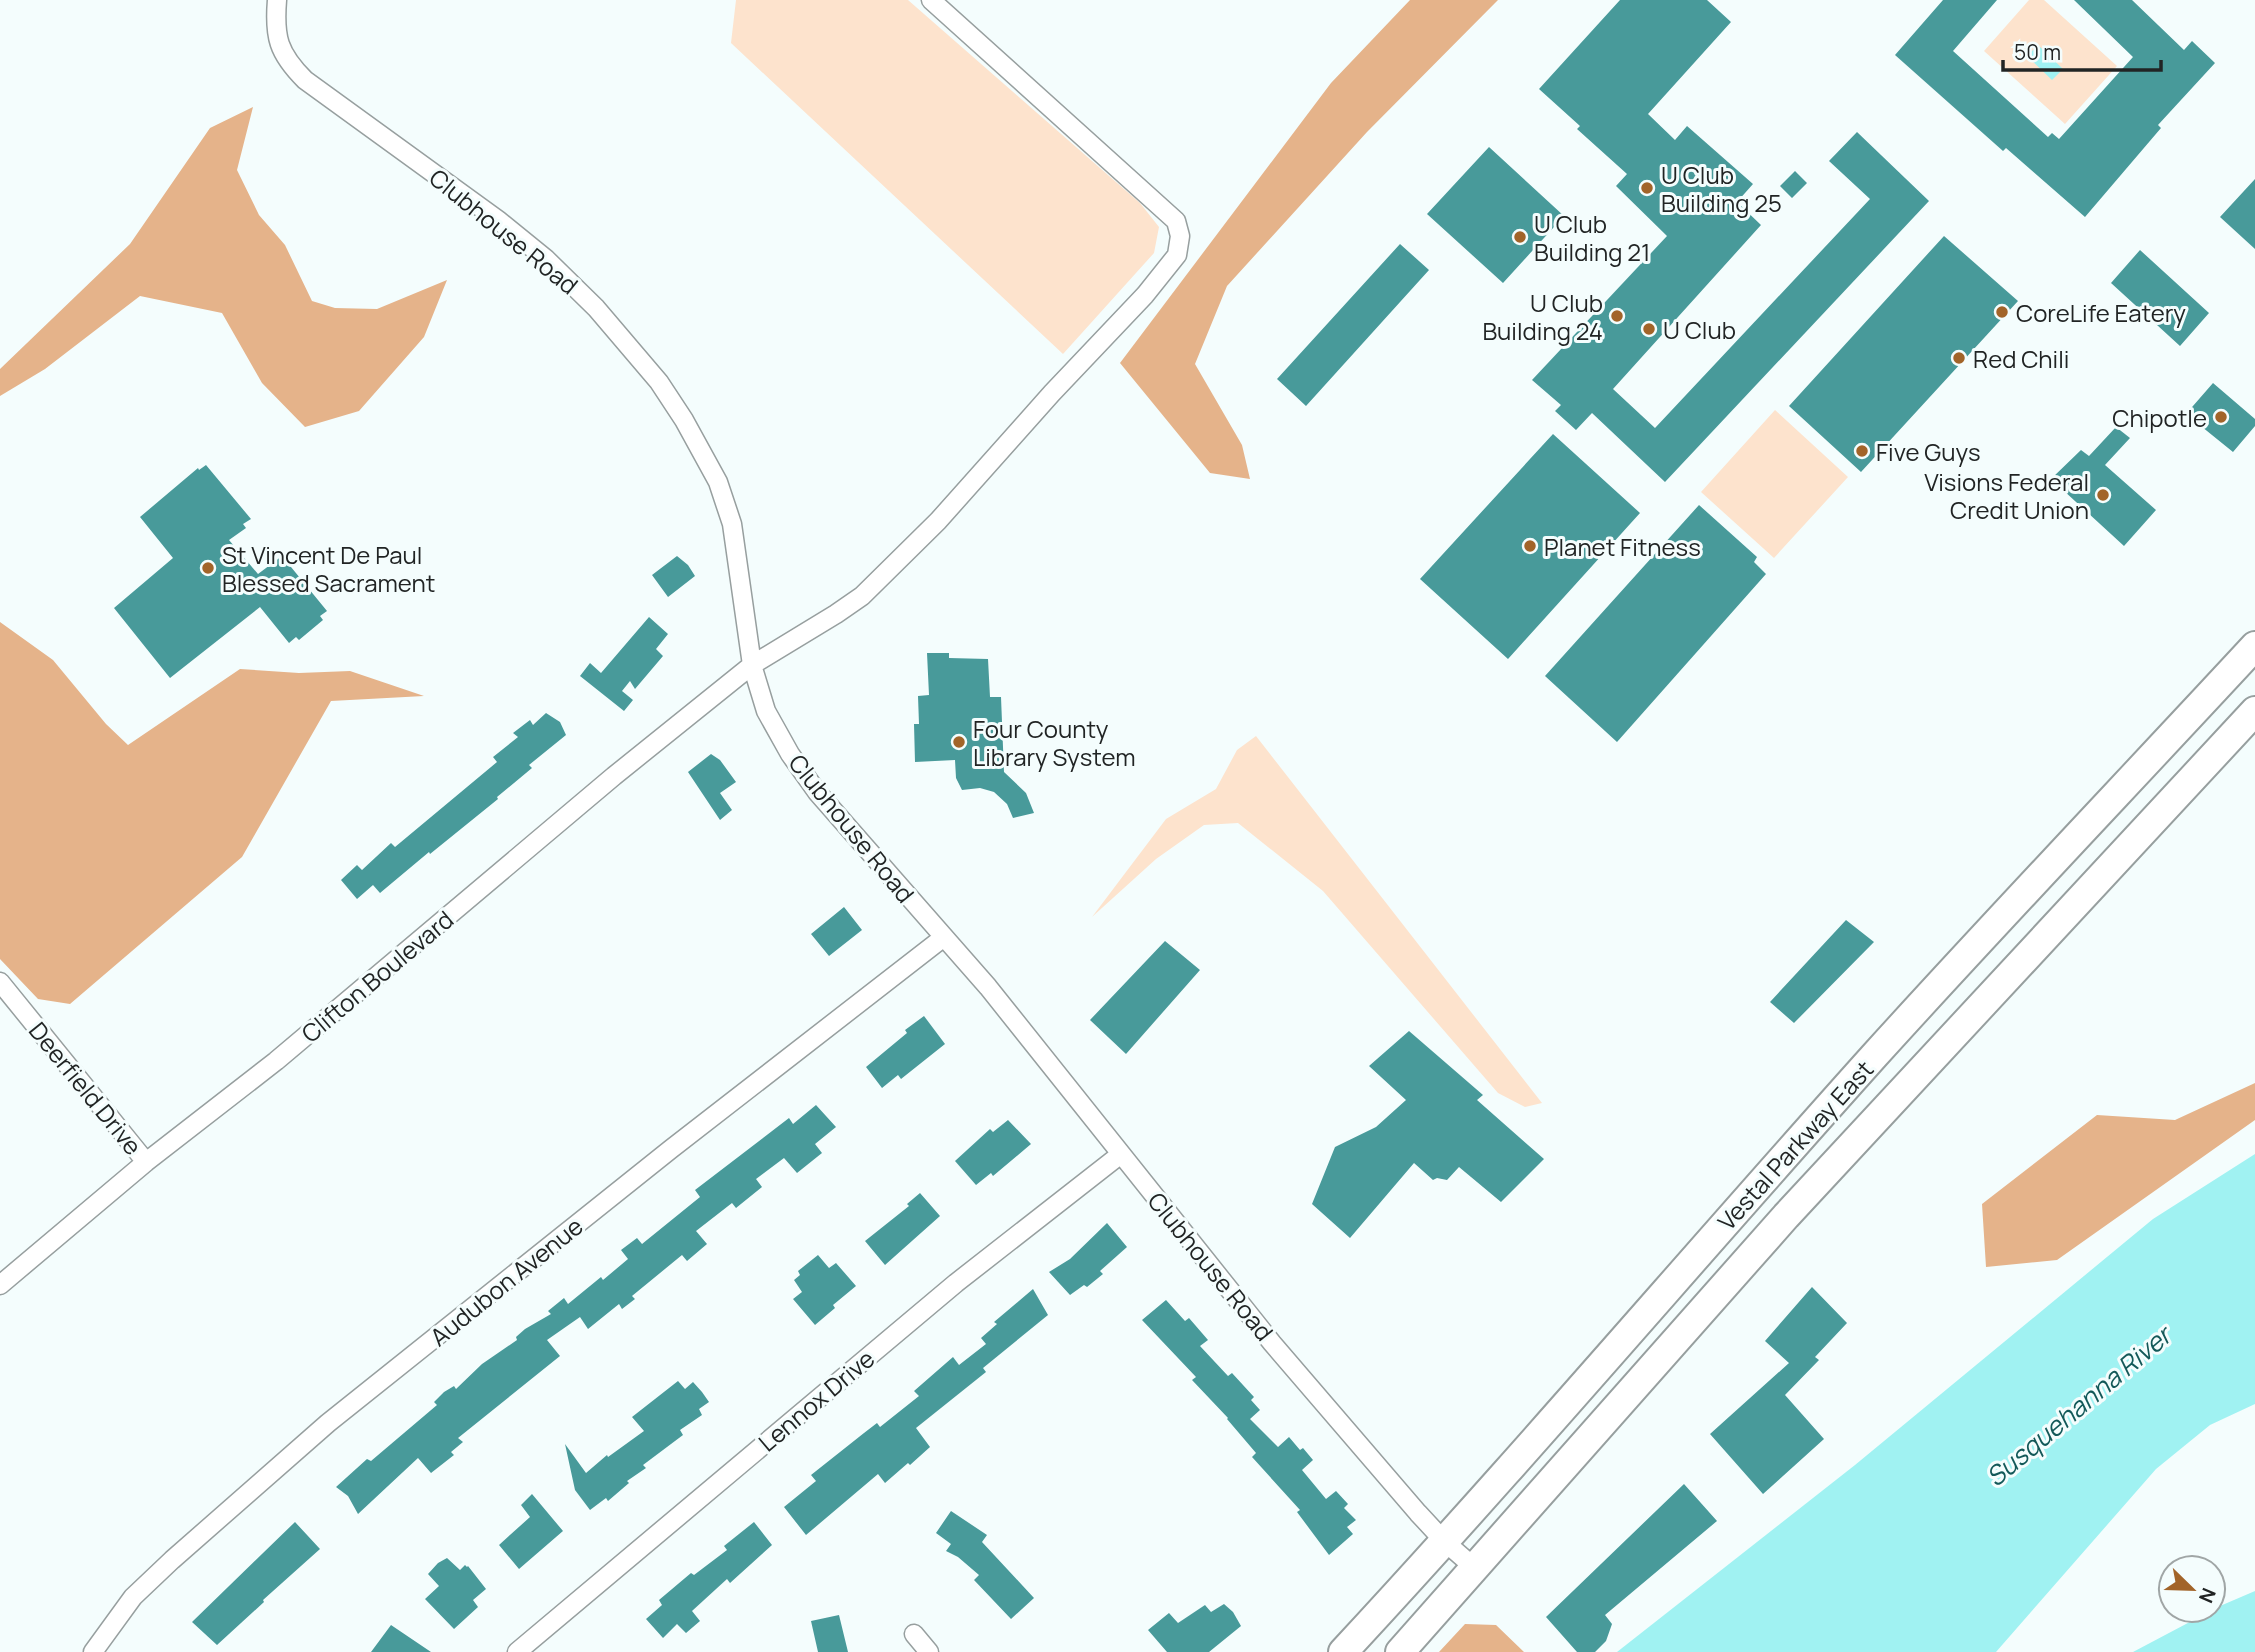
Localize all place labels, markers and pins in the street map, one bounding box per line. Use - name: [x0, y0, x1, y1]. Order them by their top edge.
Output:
- place label: U Club Building 25: [1661, 158, 1782, 219]
- marker: U Club Building 25: [1639, 180, 1655, 196]
- place label: U Club Building 21: [1534, 207, 1650, 268]
- marker: U Club Building 21: [1512, 229, 1528, 245]
- place label: U Club Building 24: [1482, 286, 1603, 347]
- place label: CoreLife Eatery: [2016, 296, 2186, 329]
- marker: CoreLife Eatery: [1994, 304, 2010, 320]
- marker: U Club Building 24: [1609, 308, 1625, 324]
- place label: U Club: [1663, 313, 1736, 346]
- marker: U Club: [1641, 321, 1657, 337]
- place label: Red Chili: [1973, 342, 2069, 375]
- marker: Red Chili: [1951, 350, 1967, 366]
- place label: Chipotle: [2112, 401, 2207, 434]
- marker: Chipotle: [2213, 409, 2229, 425]
- place label: Five Guys: [1876, 435, 1981, 468]
- marker: Five Guys: [1854, 443, 1870, 459]
- place label: Visions Federal Credit Union: [1924, 465, 2089, 526]
- marker: Visions Federal Credit Union: [2095, 487, 2111, 503]
- place label: Planet Fitness: [1544, 530, 1701, 563]
- place label: St Vincent De Paul Blessed Sacrament: [222, 538, 435, 599]
- marker: Planet Fitness: [1522, 538, 1538, 554]
- marker: St Vincent De Paul Blessed Sacrament: [200, 560, 216, 576]
- place label: Four County Library System: [973, 712, 1136, 773]
- marker: Four County Library System: [951, 734, 967, 750]

